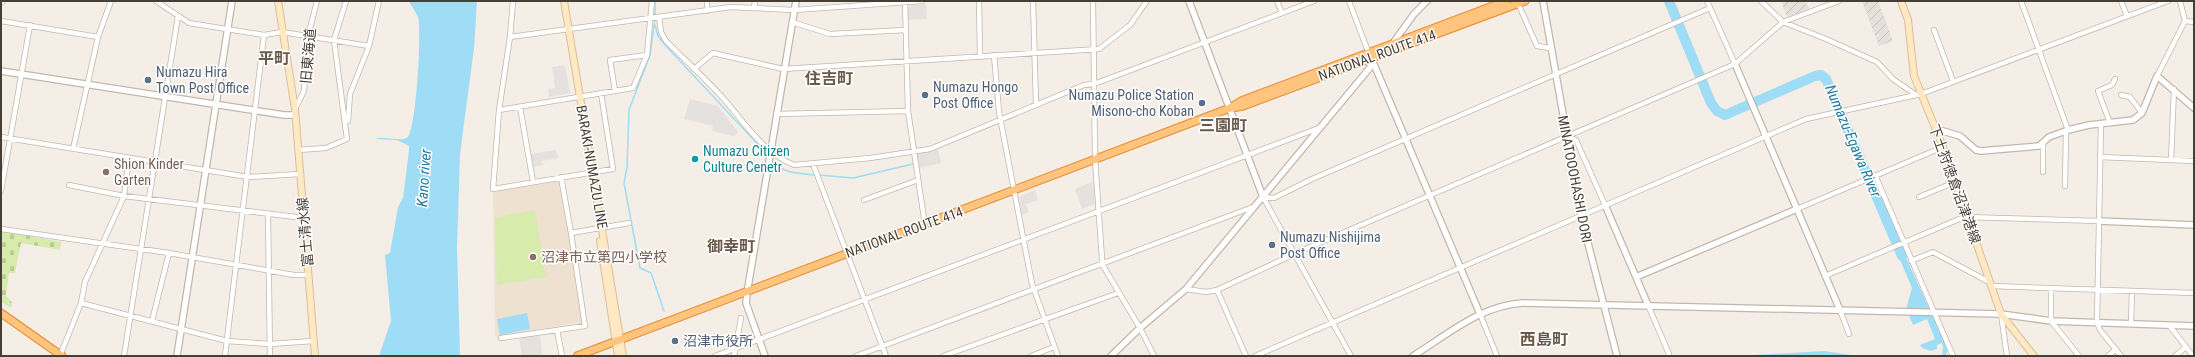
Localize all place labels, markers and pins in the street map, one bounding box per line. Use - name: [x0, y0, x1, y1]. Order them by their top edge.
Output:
- place label: Numazu Hira Town Post Office: [156, 64, 249, 96]
- marker: Numazu Hira Town Post Office: [143, 75, 153, 85]
- place label: Numazu Hongo Post Office: [933, 79, 1018, 111]
- place label: Numazu Police Station Misono-cho Koban: [1069, 87, 1194, 119]
- marker: Numazu Hongo Post Office: [920, 90, 930, 100]
- marker: Numazu Police Station Misono-cho Koban: [1197, 98, 1207, 108]
- place label: Numazu Citizen Culture Cenetr: [703, 143, 790, 175]
- marker: Numazu Citizen Culture Cenetr: [690, 154, 700, 164]
- place label: Shion Kinder Garten: [114, 156, 184, 188]
- marker: Shion Kinder Garten: [101, 167, 111, 177]
- place label: Numazu Nishijima Post Office: [1280, 229, 1381, 261]
- marker: Numazu Nishijima Post Office: [1267, 240, 1277, 250]
- place label: 沼津市立第四小学校: [541, 249, 667, 265]
- marker: 沼津市立第四小学校: [528, 252, 538, 262]
- place label: 沼津市役所: [683, 333, 753, 349]
- marker: 沼津市役所: [670, 336, 680, 346]

